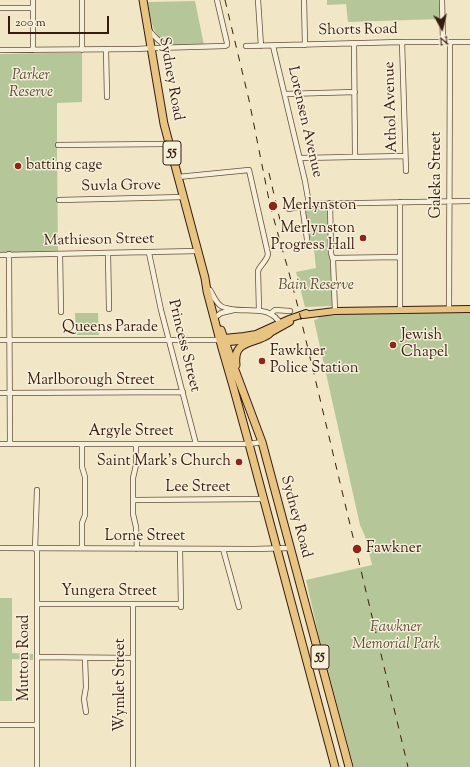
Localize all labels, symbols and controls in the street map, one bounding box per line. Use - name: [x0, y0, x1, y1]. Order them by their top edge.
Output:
- scale bar: [10, 8, 111, 34]
- north arrow: [422, 8, 462, 48]
- text: 200 m: [15, 14, 46, 32]
- street label: Shorts Road: [318, 21, 398, 41]
- text: N: [438, 31, 449, 48]
- street label: Sydney Road: [154, 36, 186, 122]
- street label: Athol Avenue: [381, 61, 403, 153]
- street label: Lorensen Avenue: [282, 65, 326, 179]
- park label: Parker Reserve: [9, 67, 53, 102]
- street label: Galeka Street: [428, 131, 446, 219]
- road number: 55: [163, 141, 181, 165]
- place label: batting cage: [26, 157, 102, 175]
- marker: batting cage: [13, 161, 23, 171]
- street label: Suvla Grove: [81, 177, 161, 197]
- place label: Merlynston: [282, 197, 357, 215]
- marker: Merlynston: [267, 200, 279, 212]
- place label: Merlynston Progress Hall: [271, 220, 355, 255]
- street label: Mathieson Street: [44, 231, 154, 251]
- marker: Merlynston Progress Hall: [358, 233, 368, 243]
- park label: Bain Reserve: [278, 277, 354, 295]
- street label: Princess Street: [163, 298, 203, 394]
- street label: Queens Parade: [62, 319, 158, 337]
- place label: Jewish Chapel: [401, 327, 448, 362]
- marker: Jewish Chapel: [388, 340, 398, 350]
- place label: Fawkner Police Station: [270, 343, 358, 378]
- marker: Fawkner Police Station: [257, 356, 267, 366]
- street label: Marlborough Street: [27, 372, 155, 390]
- street label: Argyle Street: [88, 423, 174, 441]
- place label: Saint Mark's Church: [97, 453, 231, 471]
- marker: Saint Mark's Church: [234, 457, 244, 467]
- street label: Sydney Road: [275, 474, 315, 560]
- street label: Lee Street: [166, 479, 230, 497]
- street label: Lorne Street: [105, 528, 185, 546]
- place label: Fawkner: [366, 540, 421, 558]
- marker: Fawkner: [351, 543, 363, 555]
- street label: Yungera Street: [61, 583, 157, 601]
- street label: Mutton Road: [16, 615, 34, 701]
- park label: Fawkner Memorial Park: [352, 619, 440, 654]
- street label: Wymlet Street: [112, 638, 130, 732]
- road number: 55: [311, 645, 329, 669]

